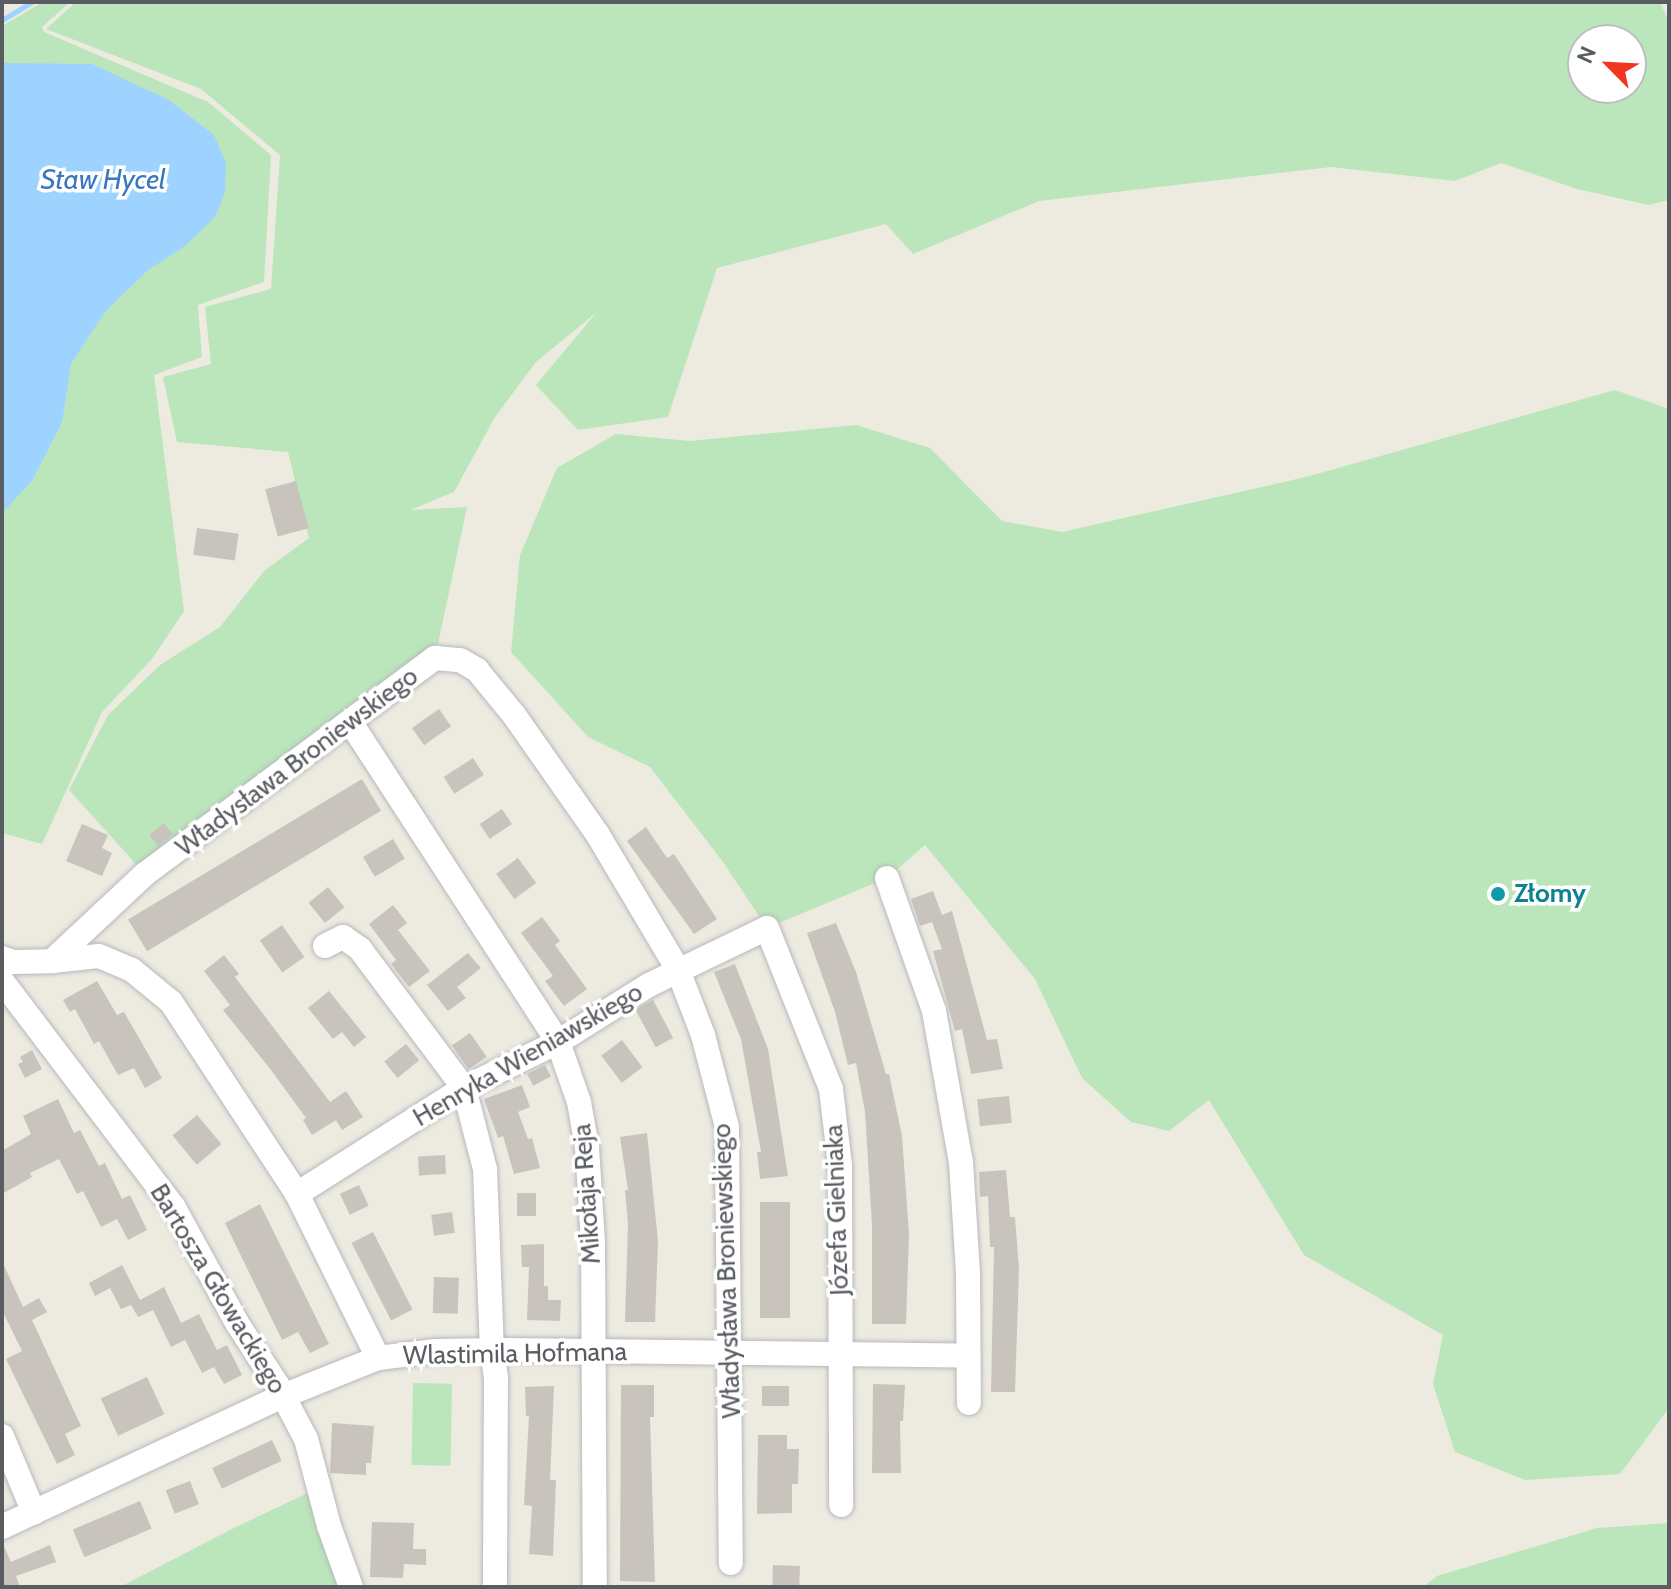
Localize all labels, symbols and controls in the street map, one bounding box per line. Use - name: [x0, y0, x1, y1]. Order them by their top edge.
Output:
- north arrow: [1567, 24, 1647, 104]
- text: N: [1571, 42, 1602, 67]
- water label: Staw Hycel: [40, 162, 166, 196]
- street label: Władysława Broniewskiego: [170, 661, 424, 863]
- place label: Złomy: [1514, 878, 1586, 910]
- marker: Złomy: [1489, 885, 1507, 903]
- street label: Henryka Wieniawskiego: [408, 977, 648, 1133]
- street label: Mikołaja Reja: [567, 1123, 607, 1265]
- street label: Władysława Broniewskiego: [706, 1123, 748, 1419]
- street label: Józefa Gielniaka: [818, 1124, 856, 1296]
- street label: Bartosza Głowackiego: [143, 1179, 293, 1399]
- street label: Wlastimila Hofmana: [403, 1336, 627, 1372]

